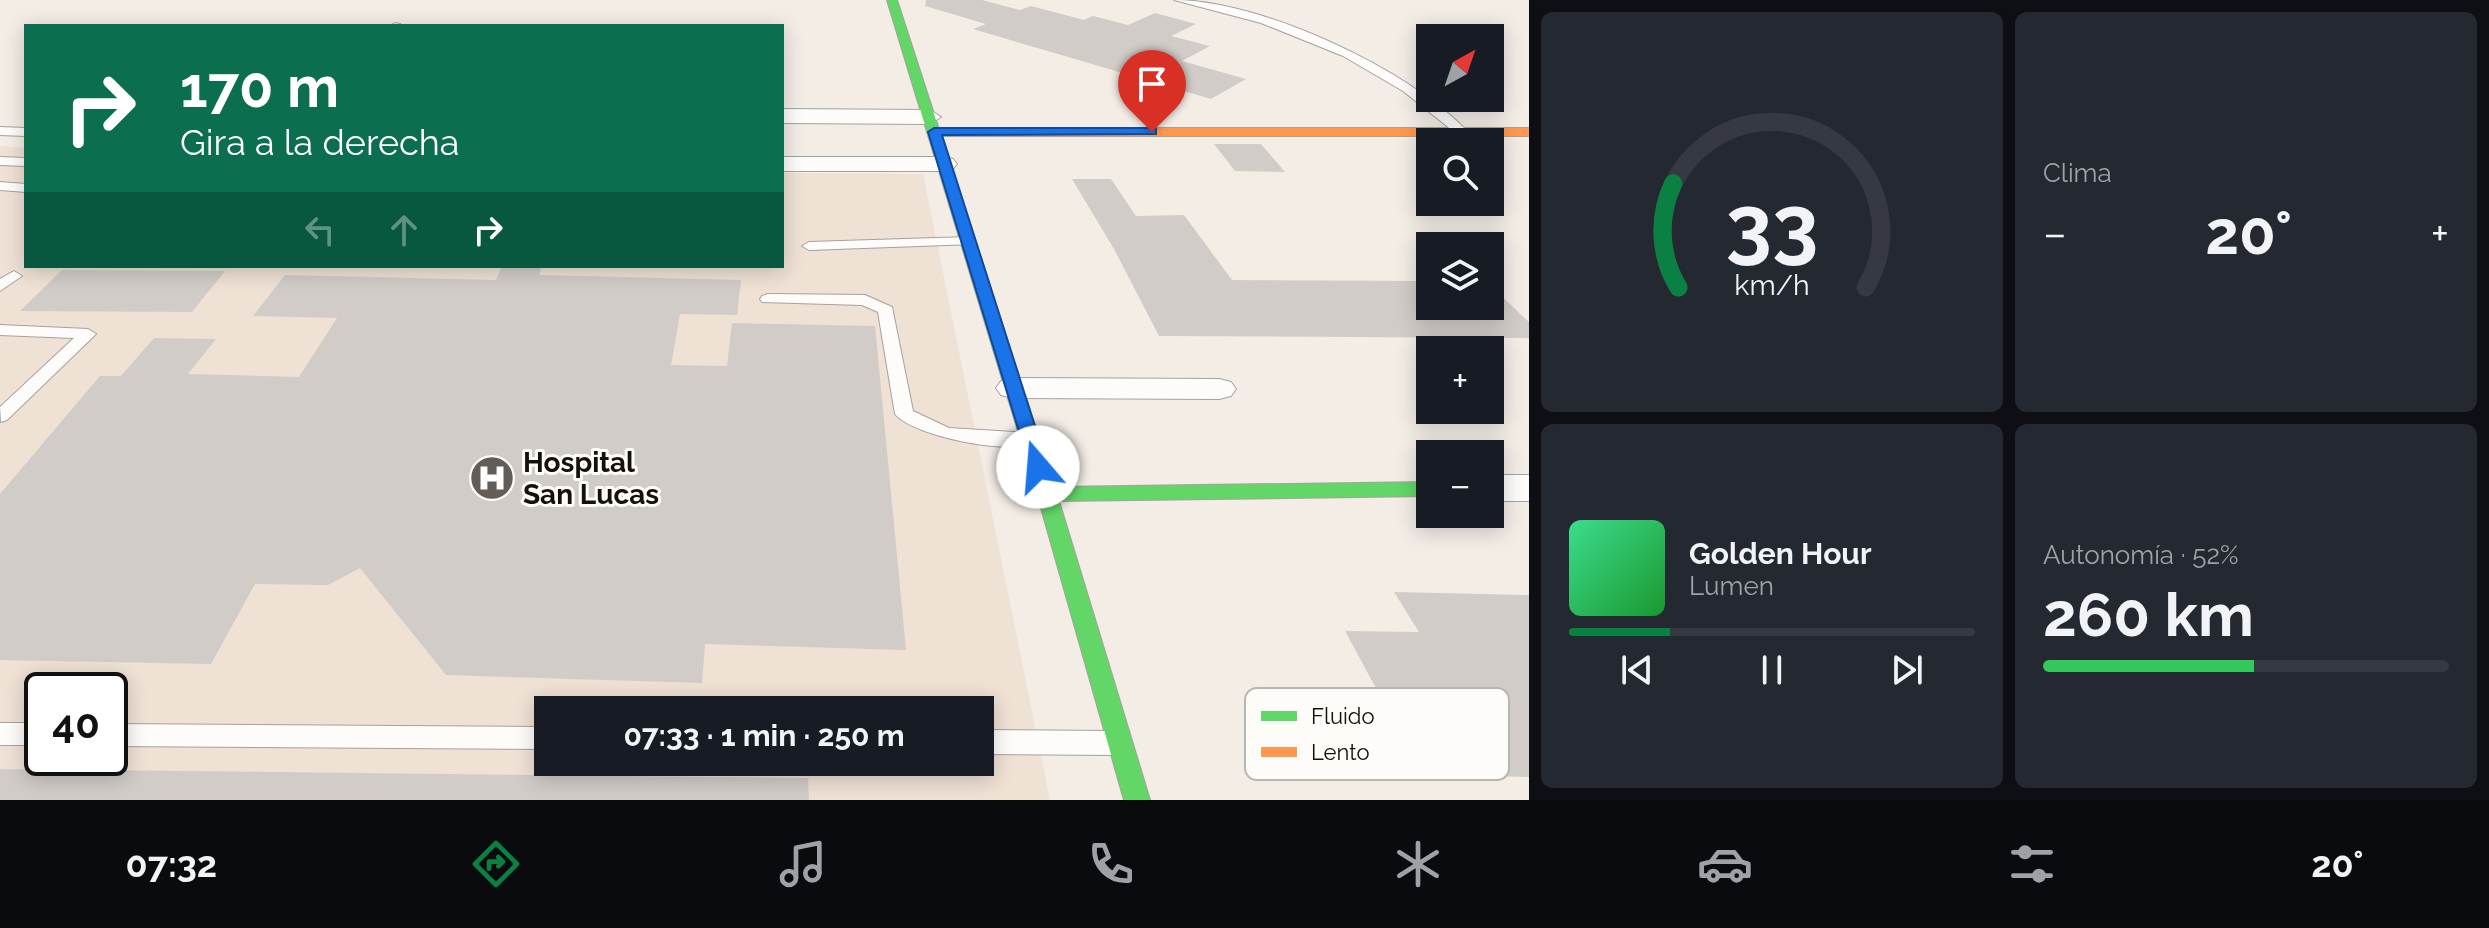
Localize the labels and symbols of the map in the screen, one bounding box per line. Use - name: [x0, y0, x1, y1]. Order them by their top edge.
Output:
- north arrow: [1416, 24, 1504, 112]
- pin: [1118, 50, 1186, 132]
- position arrow: [996, 425, 1080, 509]
- place label: Hospital San Lucas: [523, 446, 659, 511]
- hospital icon: Hospital San Lucas: [468, 454, 516, 502]
- speed limit sign: 40: [24, 672, 128, 776]
- legend: [1245, 688, 1509, 780]
- text: Fluido: [1311, 703, 1375, 729]
- text: Lento: [1311, 739, 1369, 765]

